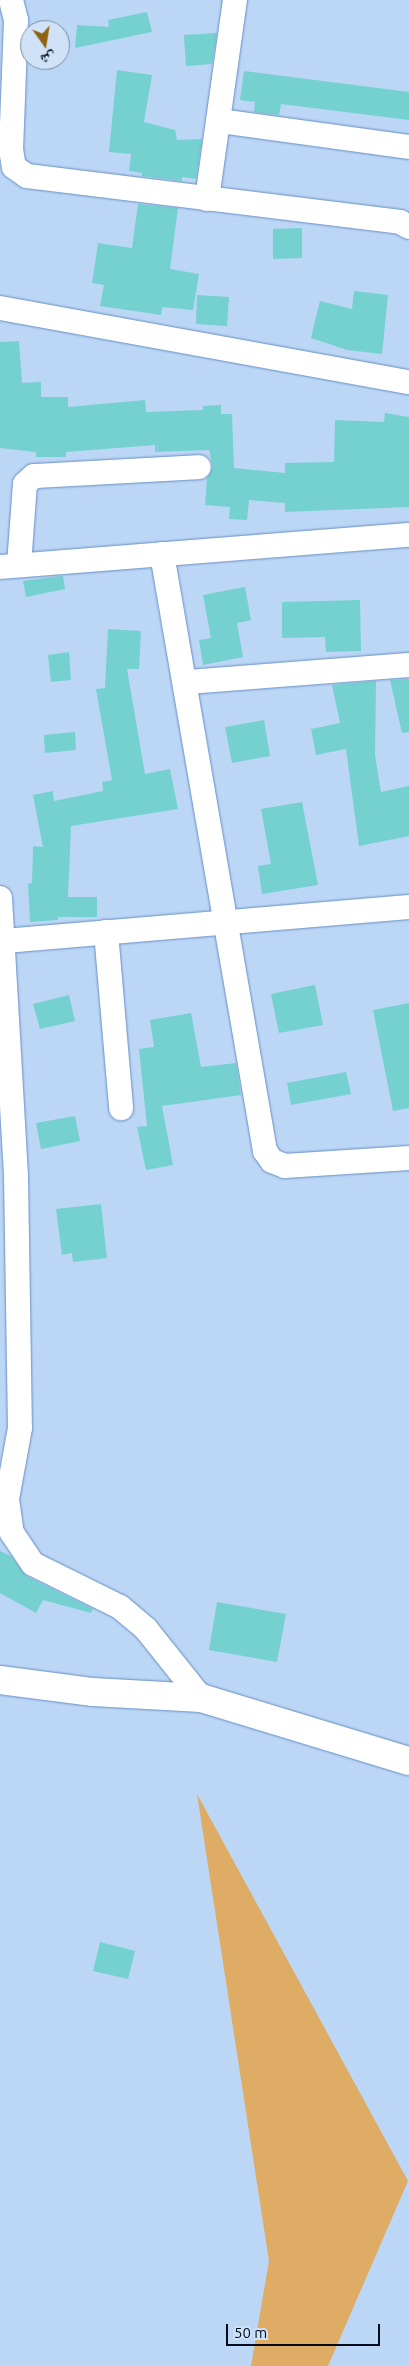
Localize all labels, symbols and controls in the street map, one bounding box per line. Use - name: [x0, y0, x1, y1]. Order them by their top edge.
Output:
- north arrow: [20, 20, 70, 70]
- text: ش: [39, 49, 57, 68]
- scale bar: [229, 2314, 383, 2346]
- text: 50 m: [234, 2324, 267, 2341]

